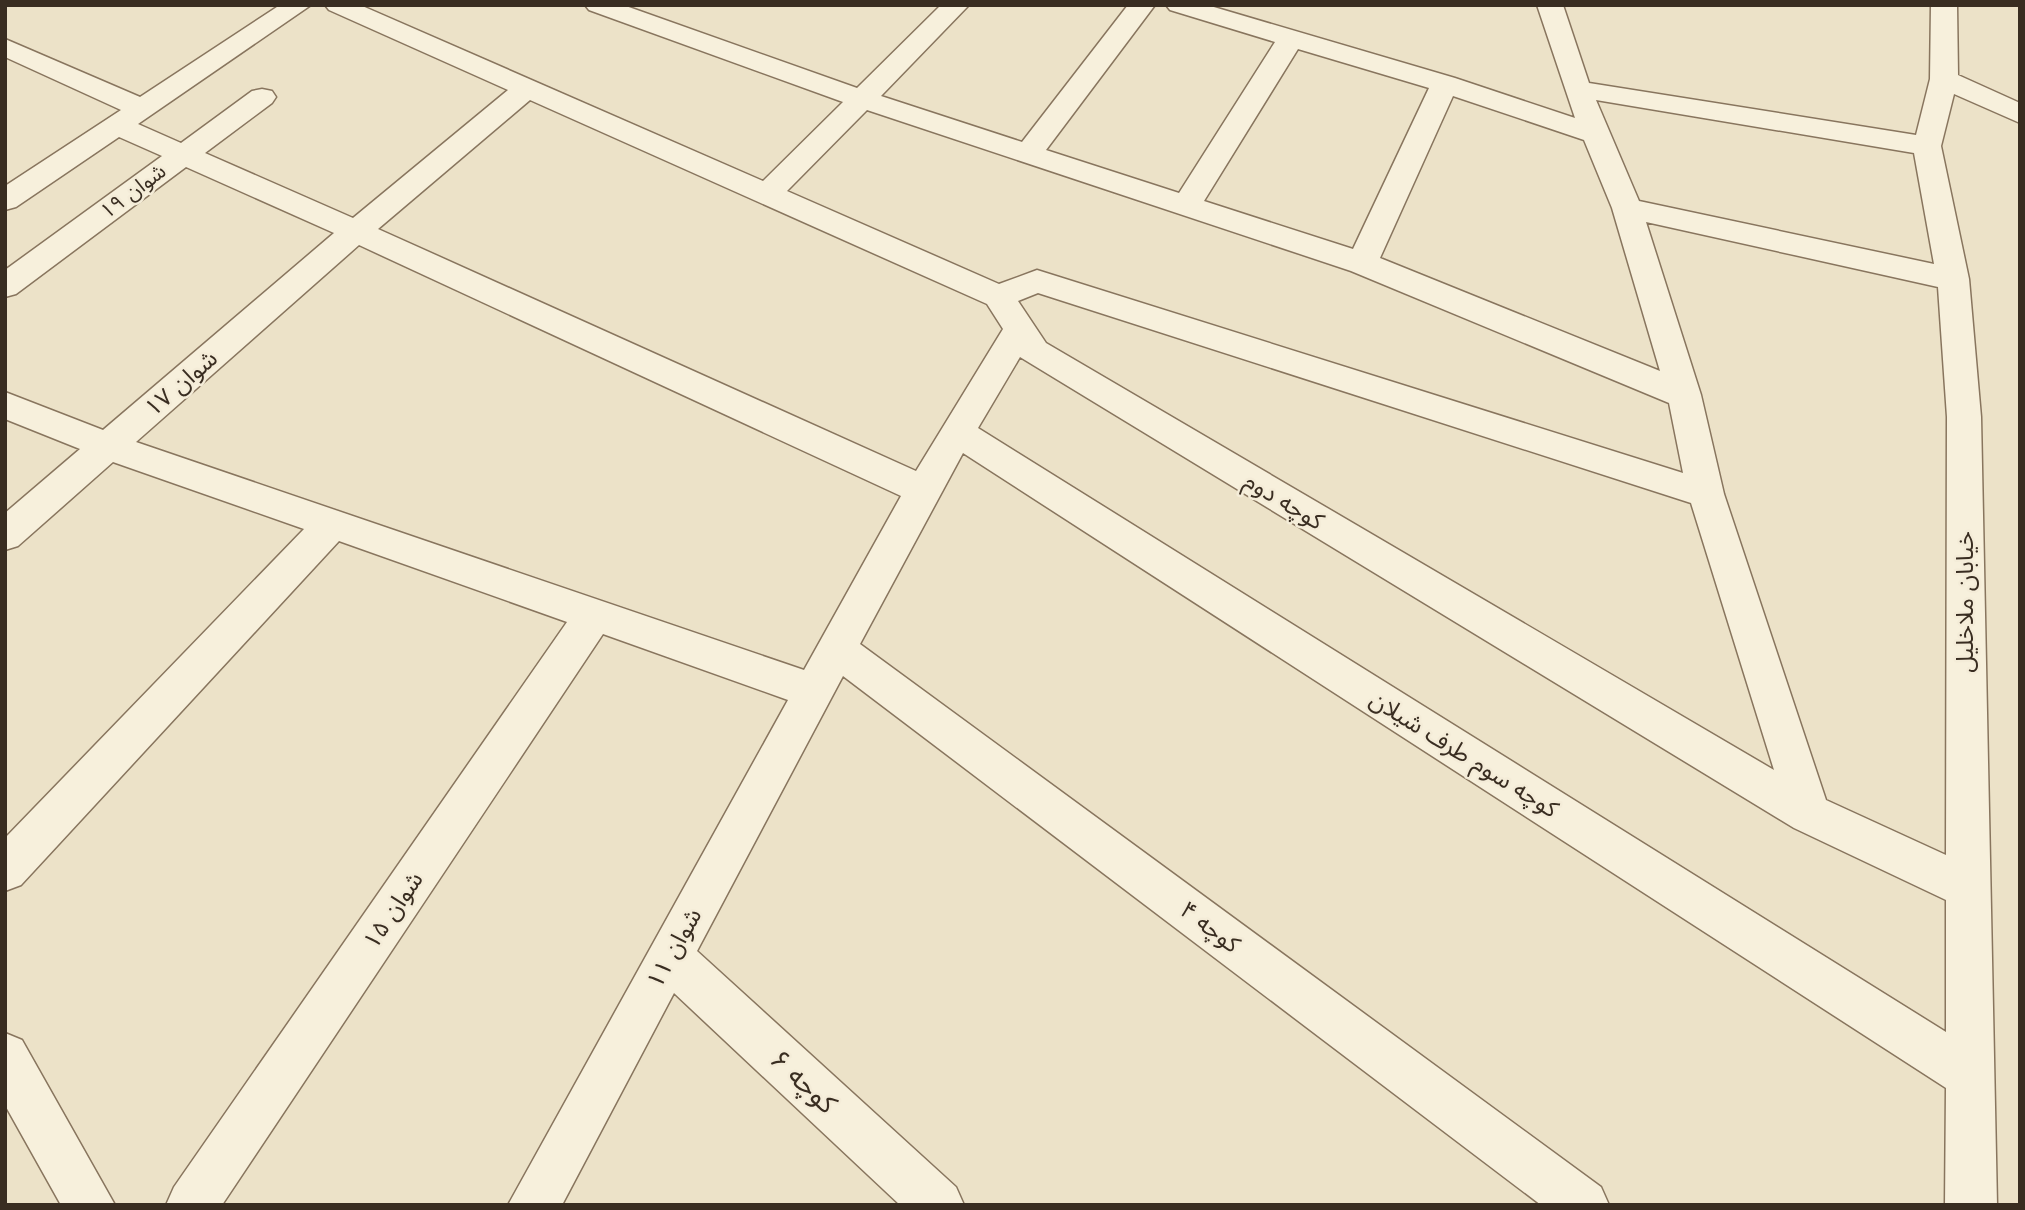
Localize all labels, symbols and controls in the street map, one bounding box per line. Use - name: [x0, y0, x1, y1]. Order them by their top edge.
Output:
- street label: شوان ۱۹: [95, 158, 171, 224]
- street label: شوان ۱۷: [138, 343, 223, 422]
- street label: کوچه دوم: [1237, 466, 1330, 540]
- street label: خیابان ملاخلیل: [1950, 531, 1979, 673]
- street label: کوچه سوم طرف شیلان: [1363, 684, 1565, 827]
- street label: شوان ۱۵: [356, 866, 429, 954]
- street label: کوچه ۴: [1174, 895, 1247, 960]
- street label: شوان ۱۱: [640, 903, 707, 993]
- street label: کوچه ۶: [763, 1042, 845, 1121]

